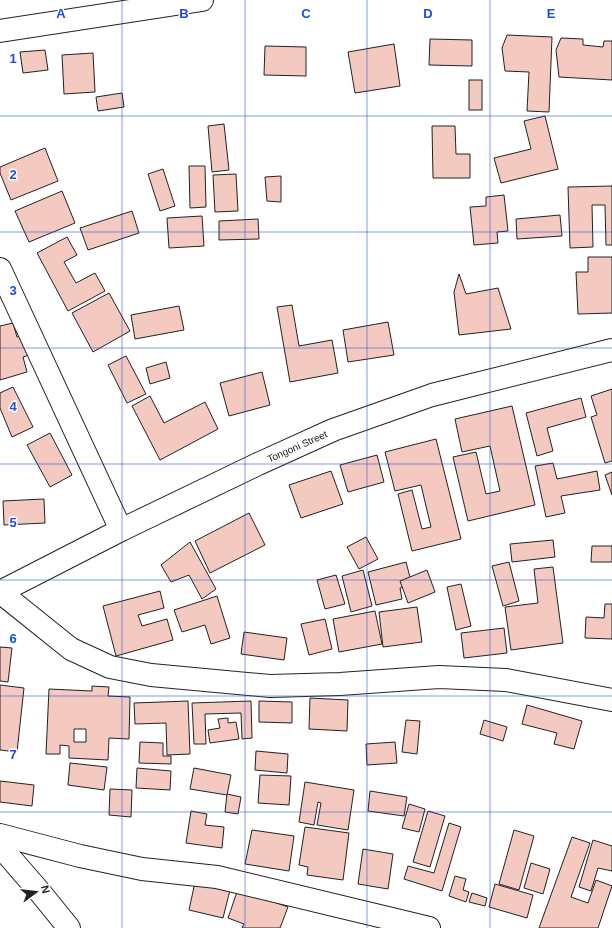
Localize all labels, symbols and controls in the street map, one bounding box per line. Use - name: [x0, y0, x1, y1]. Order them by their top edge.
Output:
- text: A: [56, 6, 66, 21]
- text: B: [179, 6, 189, 21]
- text: C: [301, 6, 311, 21]
- text: D: [423, 6, 433, 21]
- text: E: [547, 6, 556, 21]
- text: 1: [9, 51, 17, 66]
- text: 2: [9, 167, 17, 182]
- text: 3: [9, 283, 17, 298]
- text: 4: [9, 399, 17, 414]
- street label: Tongoni Street: [266, 428, 329, 465]
- text: 5: [9, 515, 17, 530]
- text: 6: [9, 631, 17, 646]
- text: 7: [9, 747, 17, 762]
- north arrow: [16, 872, 56, 912]
- text: N: [39, 884, 52, 895]

